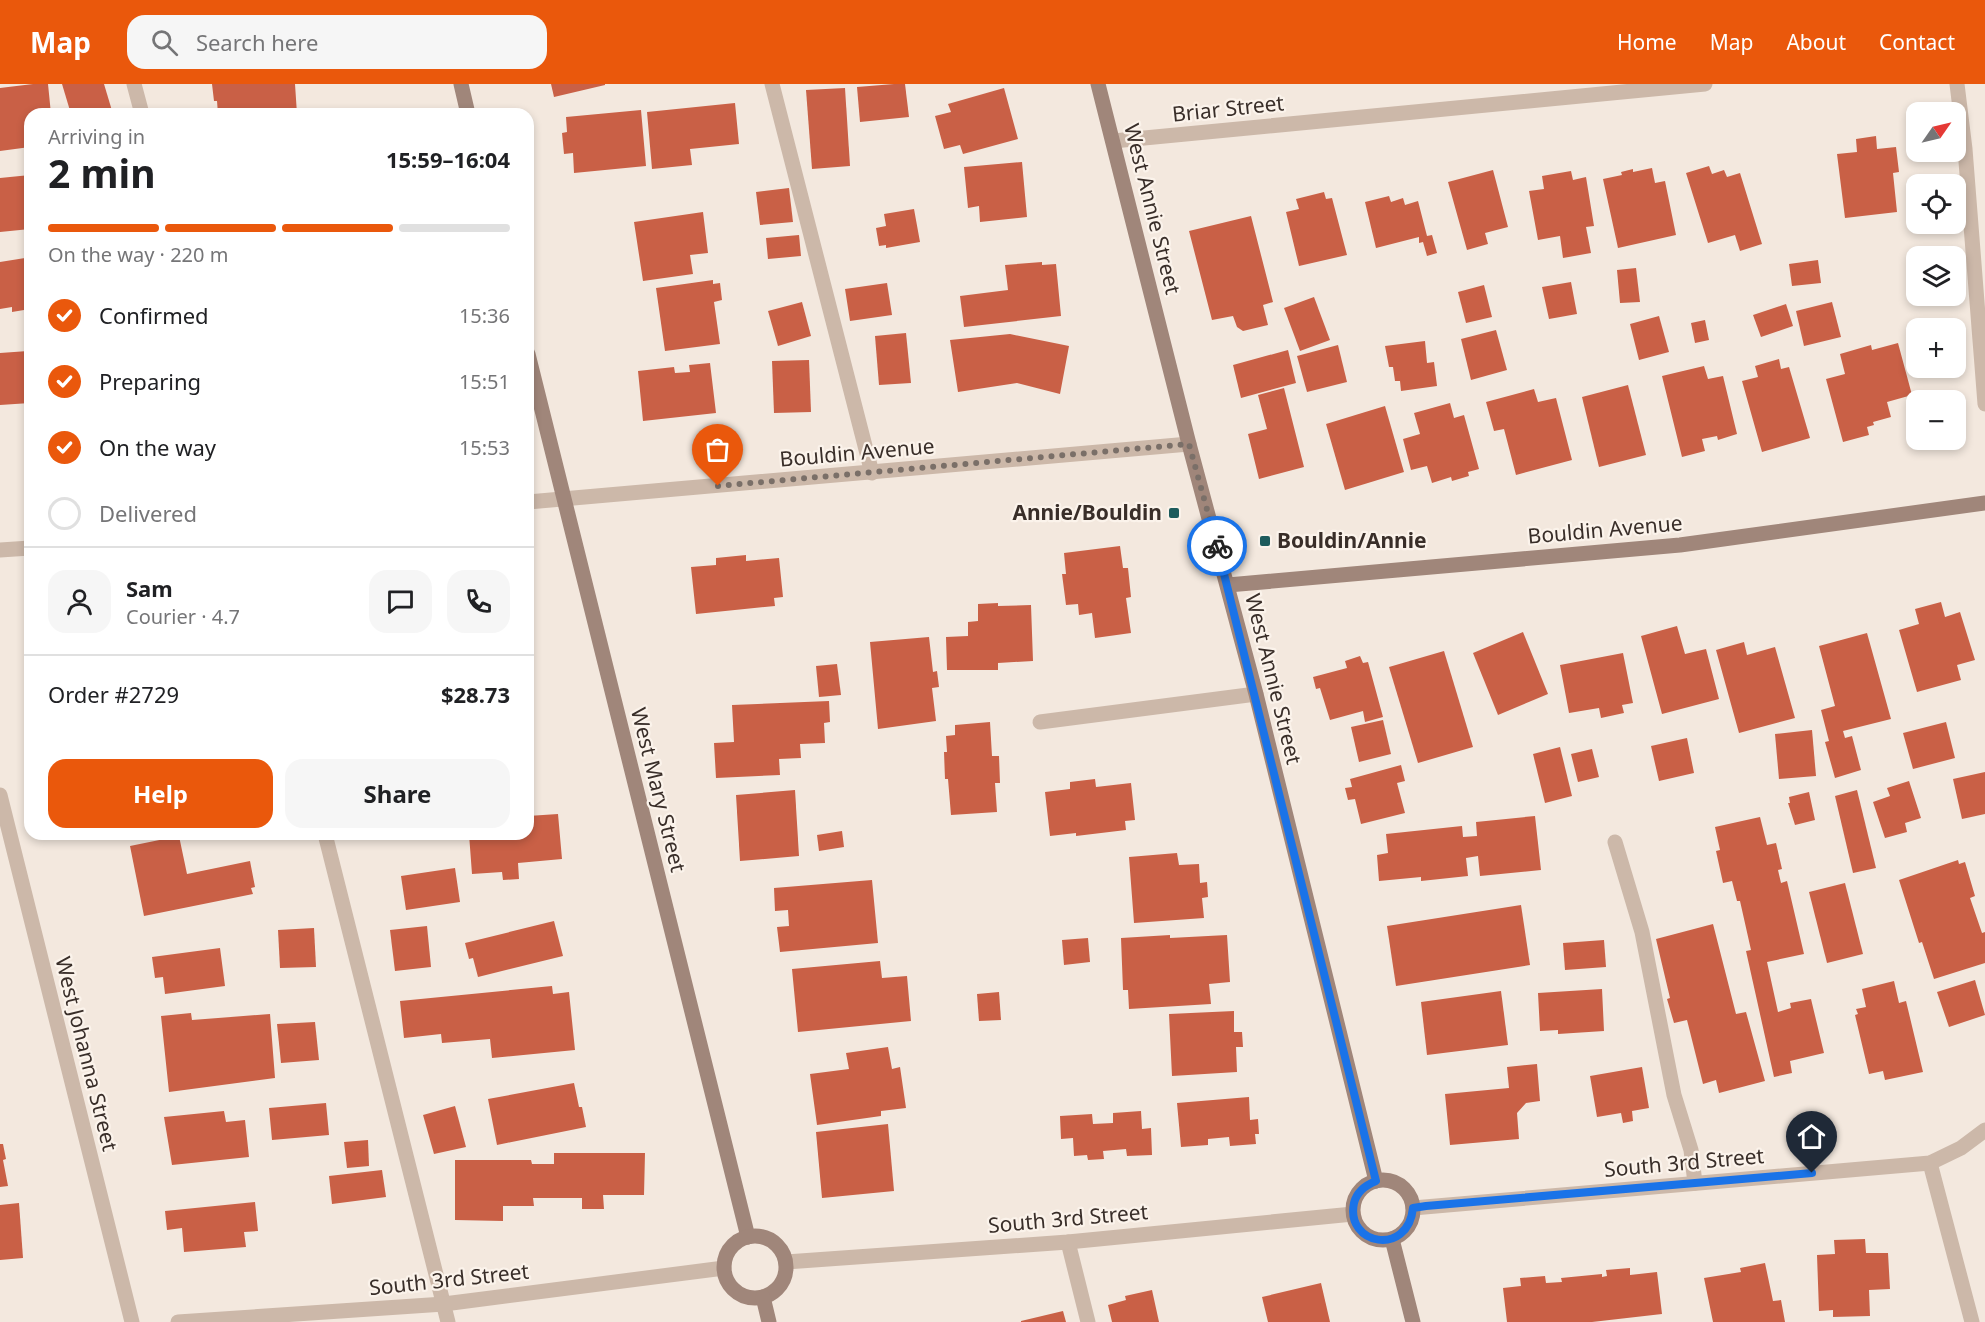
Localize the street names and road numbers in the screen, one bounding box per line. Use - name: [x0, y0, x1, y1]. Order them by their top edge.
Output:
- street label: Briar Street: [1171, 88, 1286, 128]
- street label: West Annie Street: [1118, 121, 1188, 297]
- street label: Bouldin Avenue: [778, 431, 935, 473]
- street label: Bouldin Avenue: [1526, 508, 1683, 550]
- street label: West Annie Street: [1239, 591, 1309, 767]
- street label: West Mary Street: [625, 705, 693, 875]
- street label: West Johanna Street: [49, 954, 125, 1154]
- street label: South 3rd Street: [1603, 1141, 1765, 1183]
- street label: South 3rd Street: [987, 1197, 1149, 1239]
- street label: South 3rd Street: [368, 1257, 531, 1301]

